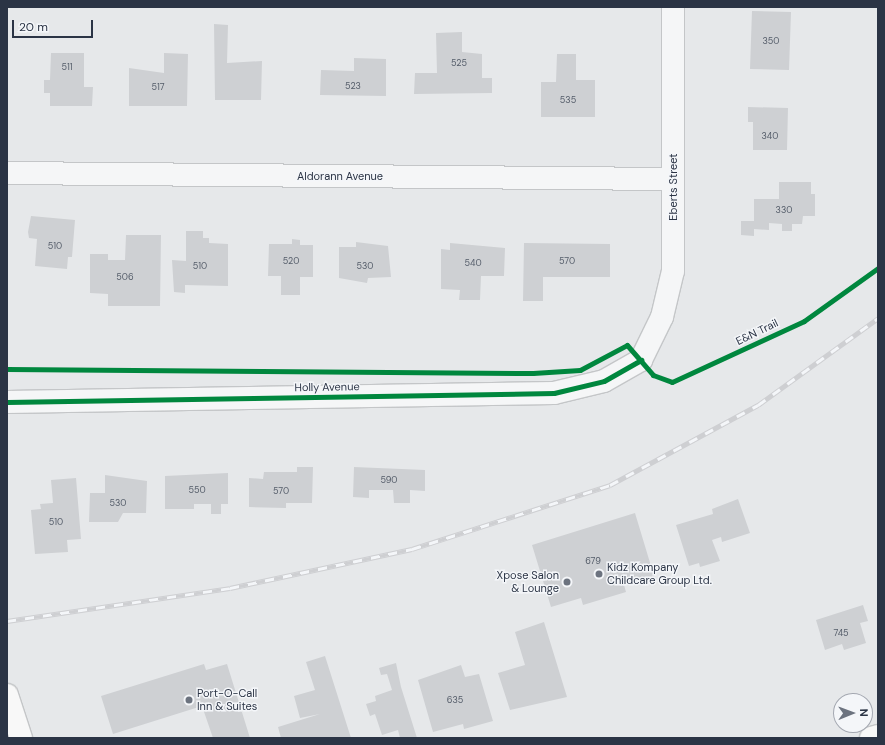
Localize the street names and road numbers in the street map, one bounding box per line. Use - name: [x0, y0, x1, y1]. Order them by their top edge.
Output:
- street label: Eberts Street: [666, 153, 680, 221]
- street label: Aldorann Avenue: [297, 169, 383, 183]
- street label: E&N Trail: [734, 316, 780, 348]
- street label: Holly Avenue: [294, 380, 360, 394]

